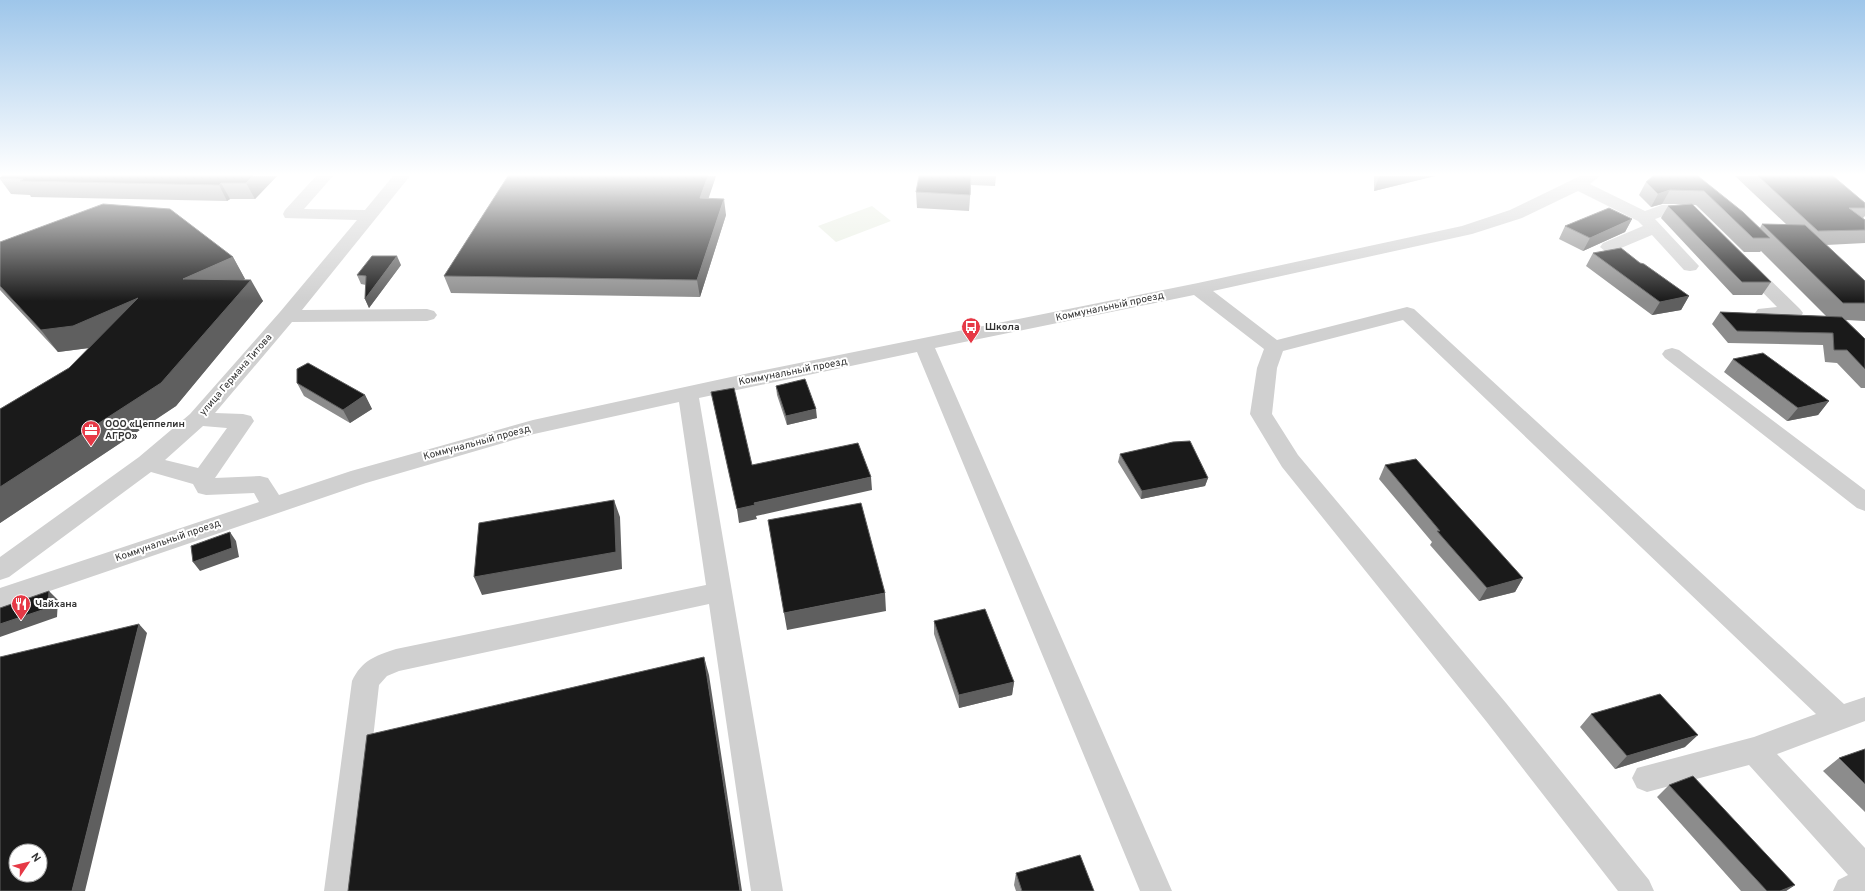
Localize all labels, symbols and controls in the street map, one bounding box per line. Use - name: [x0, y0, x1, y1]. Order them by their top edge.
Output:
- street label: Коммунальный проезд: [1055, 289, 1166, 325]
- bus stop icon: Школа: [960, 316, 982, 344]
- place label: Школа: [985, 321, 1020, 334]
- street label: улица Германа Титова: [197, 331, 275, 419]
- street label: Коммунальный проезд: [738, 355, 849, 389]
- place label: ООО «Цеппелин АГРО»: [105, 418, 185, 443]
- office icon: ООО «Цеппелин АГРО»: [80, 419, 102, 447]
- street label: Коммунальный проезд: [422, 422, 532, 464]
- street label: Коммунальный проезд: [114, 517, 223, 565]
- restaurant icon: Чайхана: [10, 593, 32, 621]
- place label: Чайхана: [35, 598, 77, 611]
- north arrow: [8, 843, 48, 883]
- text: N: [27, 851, 43, 865]

